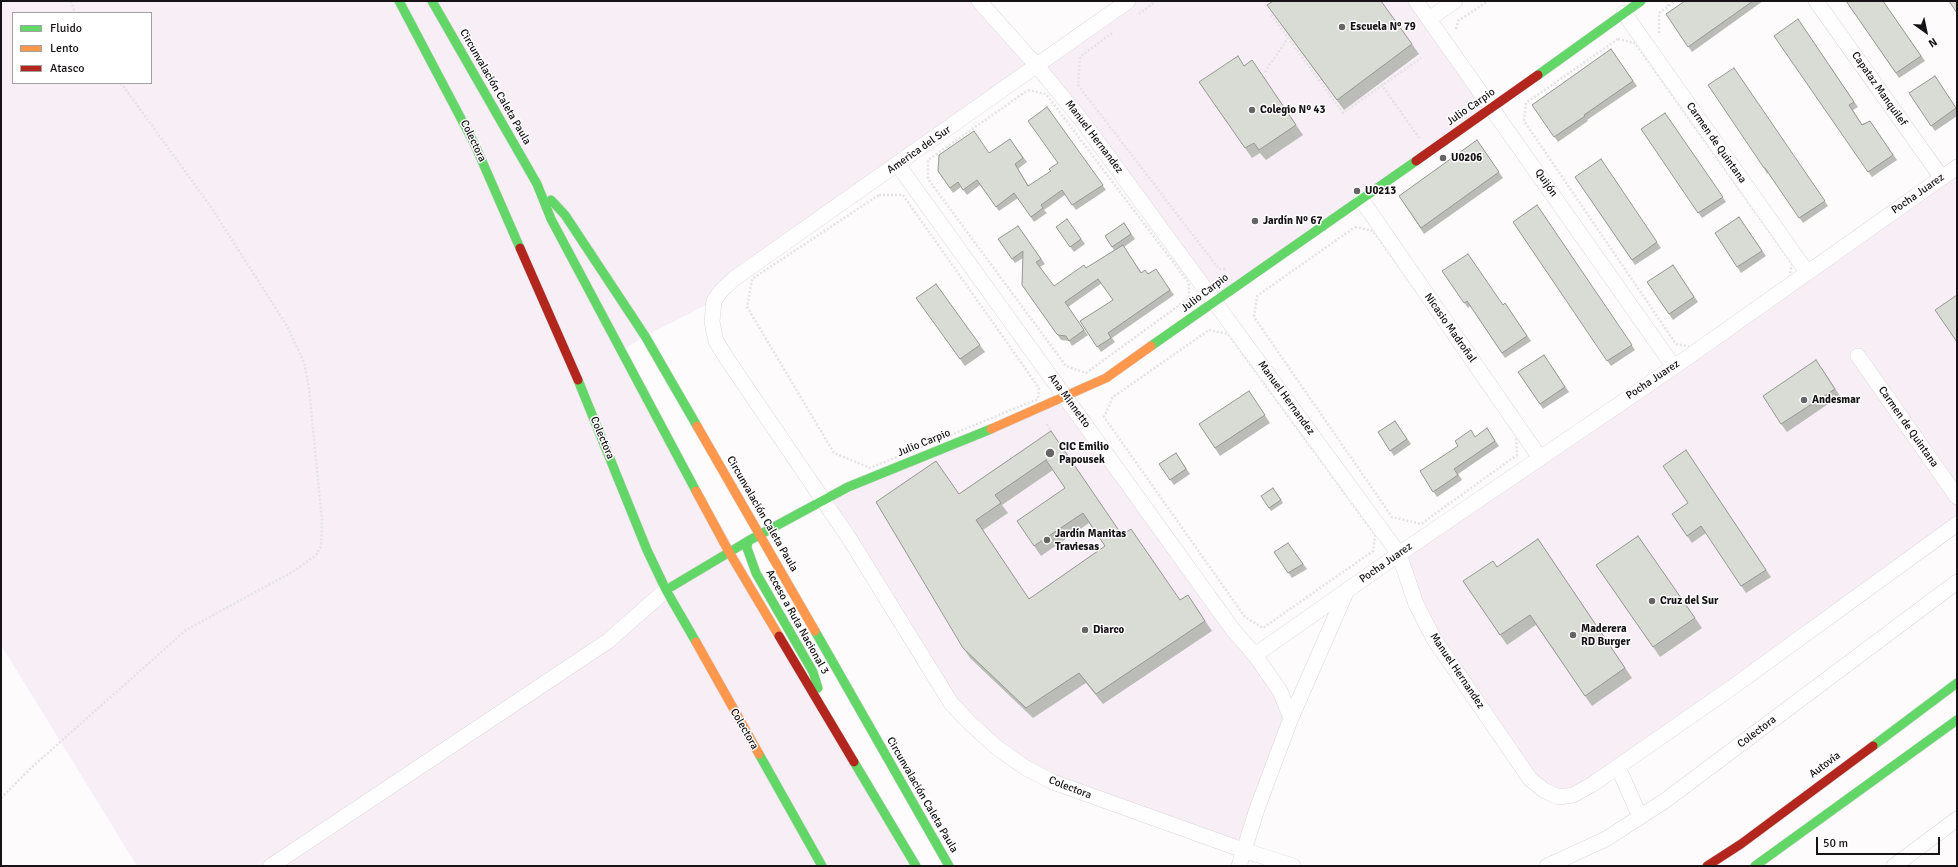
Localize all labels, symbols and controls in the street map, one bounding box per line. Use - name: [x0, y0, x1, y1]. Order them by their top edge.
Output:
- legend: [12, 12, 152, 84]
- north arrow: [1906, 12, 1946, 52]
- place label: Escuela N° 79: [1350, 20, 1416, 34]
- text: Fluido: [50, 21, 82, 36]
- marker: Escuela N° 79: [1337, 22, 1347, 32]
- street label: Circunvalación Caleta Paula: [456, 27, 534, 147]
- text: N: [1926, 35, 1940, 50]
- text: Lento: [50, 41, 79, 56]
- street label: Capataz Manquilef: [1848, 49, 1910, 129]
- text: Atasco: [50, 61, 85, 76]
- street label: Julio Carpio: [1444, 86, 1498, 128]
- street label: Manuel Hernandez: [1062, 98, 1126, 176]
- street label: Carmen de Quintana: [1683, 100, 1749, 186]
- place label: Colegio Nº 43: [1260, 103, 1325, 117]
- marker: Colegio Nº 43: [1247, 105, 1257, 115]
- street label: Colectora: [457, 118, 489, 164]
- street label: America del Sur: [885, 123, 953, 177]
- place label: U0206: [1451, 151, 1482, 165]
- marker: U0206: [1438, 153, 1448, 163]
- street label: Quijón: [1532, 167, 1560, 199]
- street label: Pocha Juarez: [1889, 171, 1947, 217]
- place label: U0213: [1365, 184, 1396, 198]
- marker: U0213: [1352, 186, 1362, 196]
- place label: Jardín Nº 67: [1263, 214, 1322, 228]
- marker: Jardín Nº 67: [1250, 216, 1260, 226]
- street label: Julio Carpio: [1179, 271, 1231, 315]
- street label: Nicasio Madroñal: [1421, 291, 1479, 365]
- street label: Pocha Juarez: [1624, 357, 1682, 403]
- street label: Manuel Hernandez: [1255, 358, 1317, 438]
- street label: Ana Minnetto: [1045, 371, 1093, 431]
- street label: Carmen de Quintana: [1875, 384, 1941, 470]
- place label: Andesmar: [1812, 393, 1860, 407]
- marker: Andesmar: [1799, 395, 1809, 405]
- street label: Colectora: [587, 415, 617, 461]
- street label: Julio Carpio: [896, 426, 952, 460]
- place label: CIC Emilio Papousek: [1059, 440, 1109, 466]
- marker: CIC Emilio Papousek: [1044, 447, 1056, 459]
- street label: Circunvalación Caleta Paula: [723, 454, 801, 574]
- place label: Jardín Manitas Traviesas: [1055, 527, 1126, 553]
- marker: Jardín Manitas Traviesas: [1042, 535, 1052, 545]
- street label: Pocha Juarez: [1357, 540, 1415, 586]
- street label: Acceso a Ruta Nacional 3: [763, 567, 831, 677]
- place label: Cruz del Sur: [1660, 594, 1718, 608]
- marker: Cruz del Sur: [1647, 596, 1657, 606]
- place label: Maderera RD Burger: [1581, 622, 1630, 648]
- place label: Diarco: [1093, 623, 1124, 637]
- marker: Diarco: [1080, 625, 1090, 635]
- marker: Maderera RD Burger: [1568, 630, 1578, 640]
- street label: Manuel Hernandez: [1427, 631, 1487, 711]
- street label: Colectora: [727, 706, 761, 752]
- street label: Colectora: [1735, 713, 1779, 751]
- street label: Circunvalación Caleta Paula: [883, 735, 961, 855]
- street label: Autovía: [1807, 749, 1843, 781]
- street label: Colectora: [1047, 774, 1093, 802]
- scale bar: [1818, 829, 1942, 855]
- text: 50 m: [1823, 836, 1848, 851]

